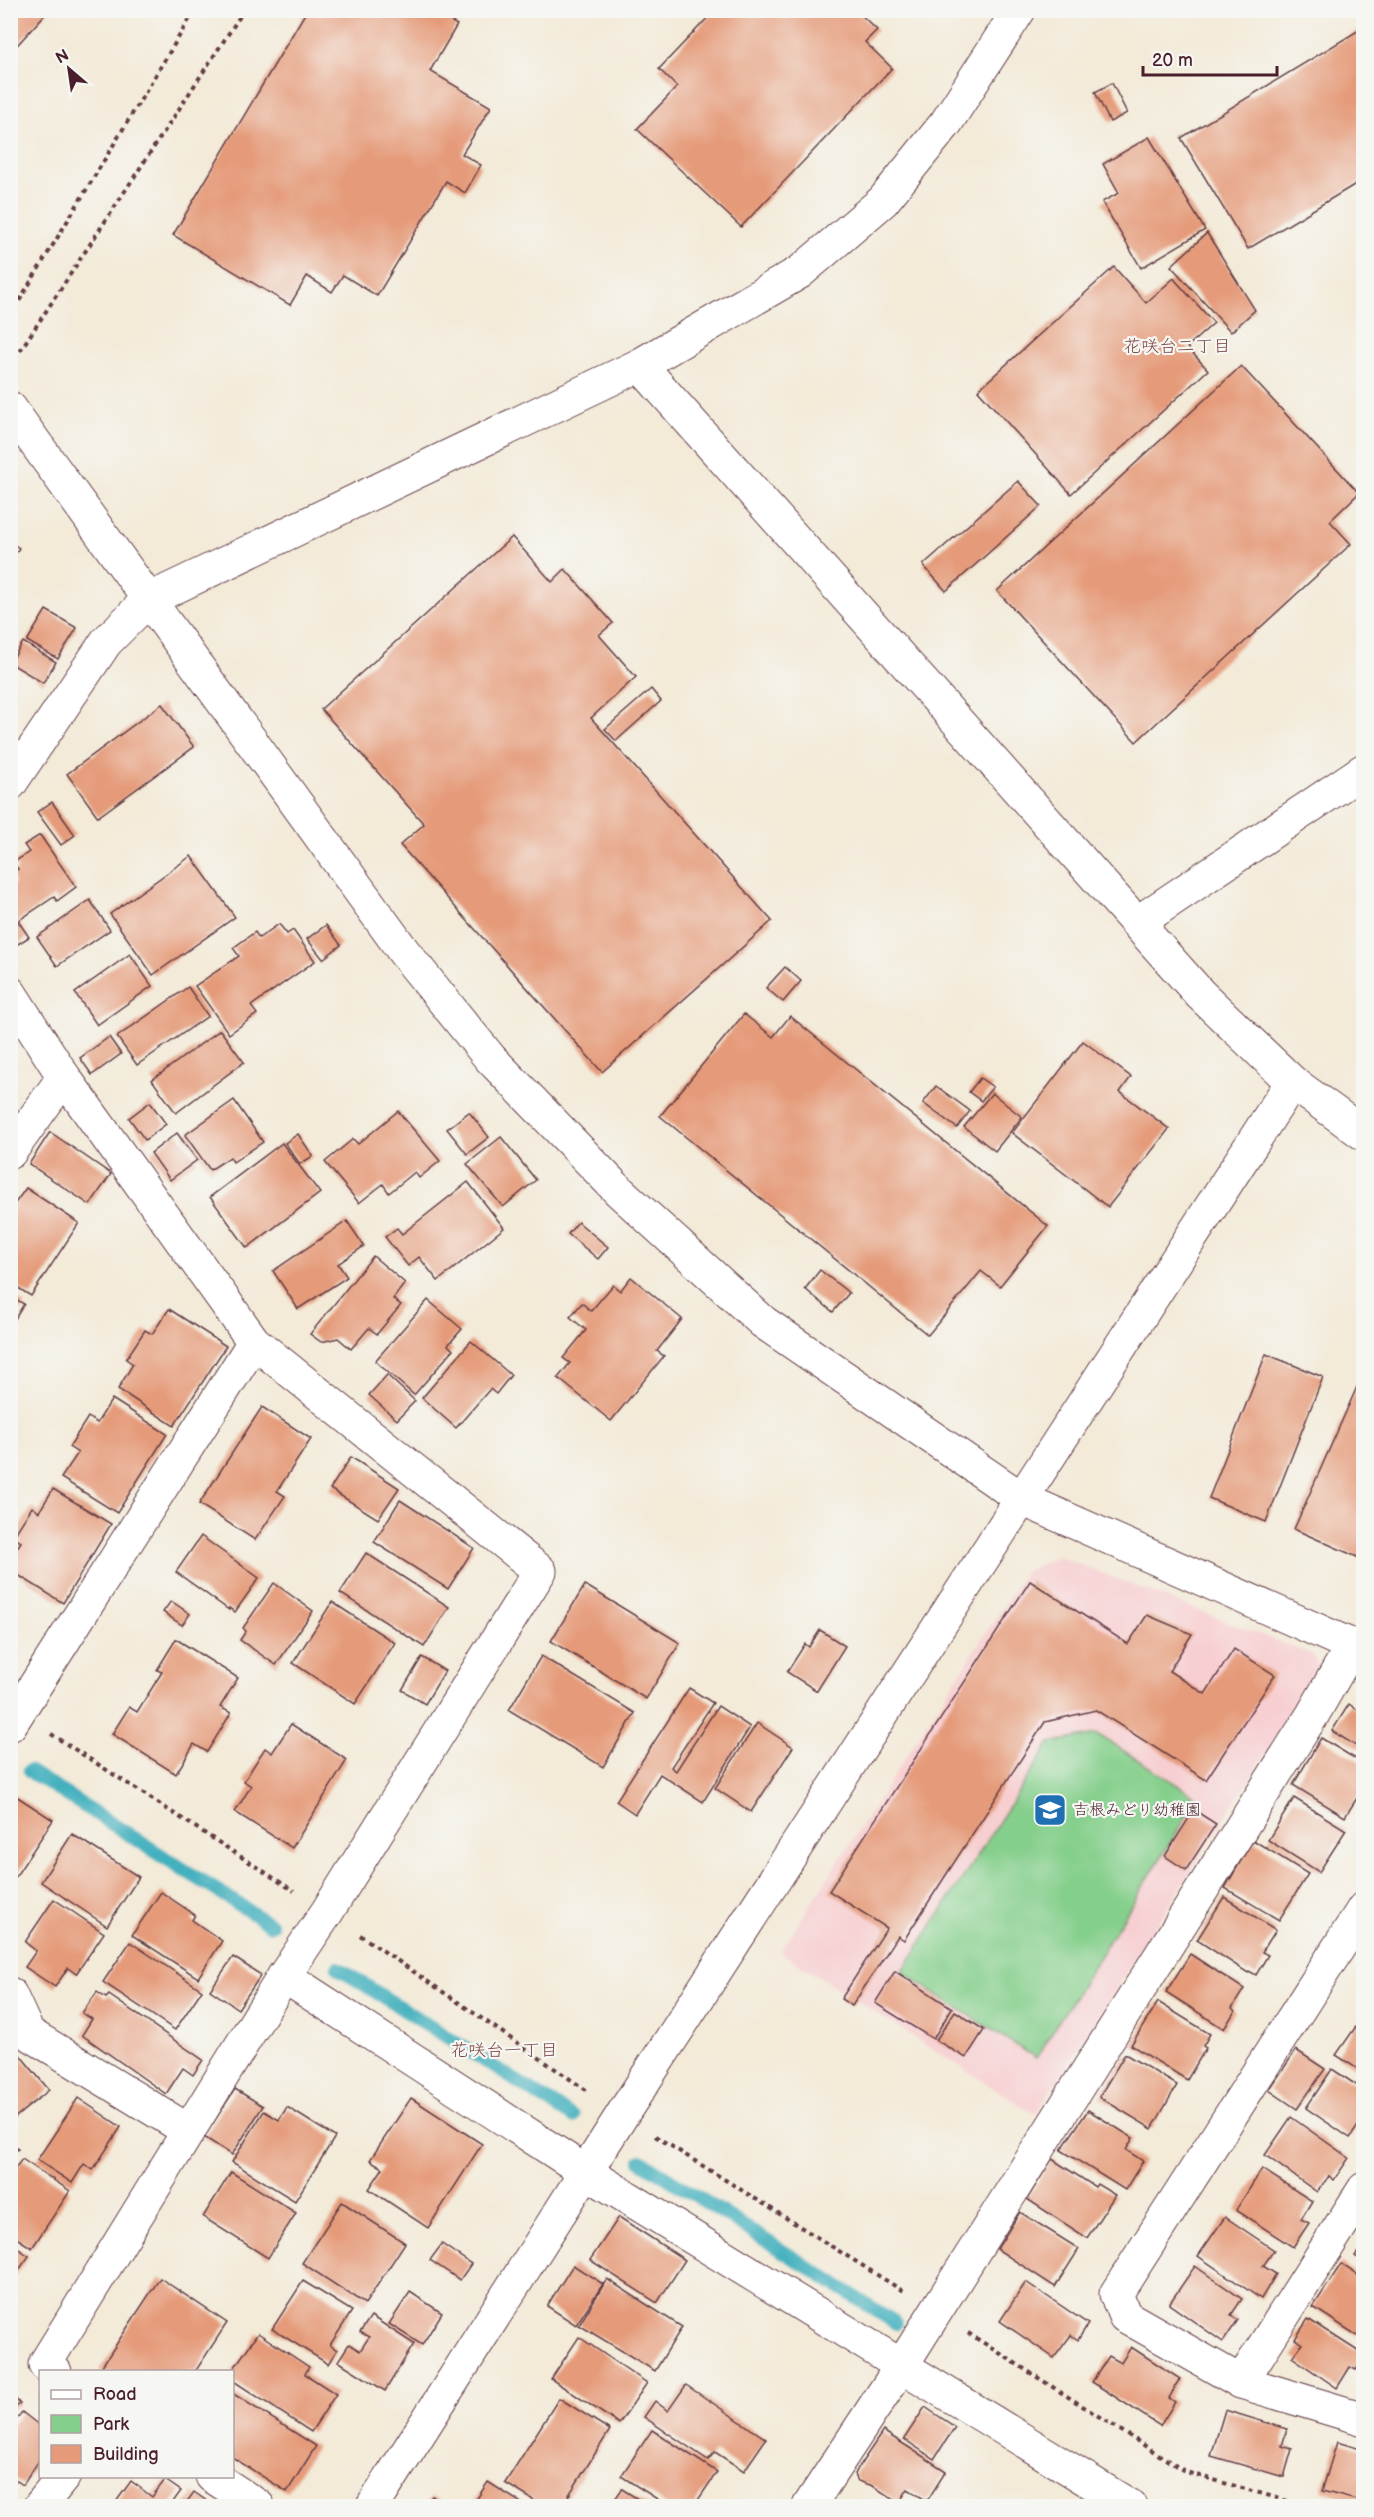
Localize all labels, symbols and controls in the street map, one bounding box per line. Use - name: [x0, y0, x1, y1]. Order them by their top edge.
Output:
- north arrow: [39, 39, 99, 99]
- scale bar: [1143, 39, 1276, 77]
- text: N: [53, 46, 72, 68]
- text: 20 m: [1152, 50, 1193, 71]
- district label: 花咲台二丁目: [1123, 336, 1231, 357]
- school or university icon: 吉根みどり幼稚園: [1032, 1792, 1068, 1828]
- place label: 吉根みどり幼稚園: [1073, 1801, 1201, 1820]
- district label: 花咲台一丁目: [450, 2040, 558, 2061]
- legend: [39, 2370, 234, 2478]
- text: Road: [93, 2384, 137, 2405]
- text: Park: [93, 2414, 129, 2435]
- text: Building: [93, 2444, 159, 2465]

